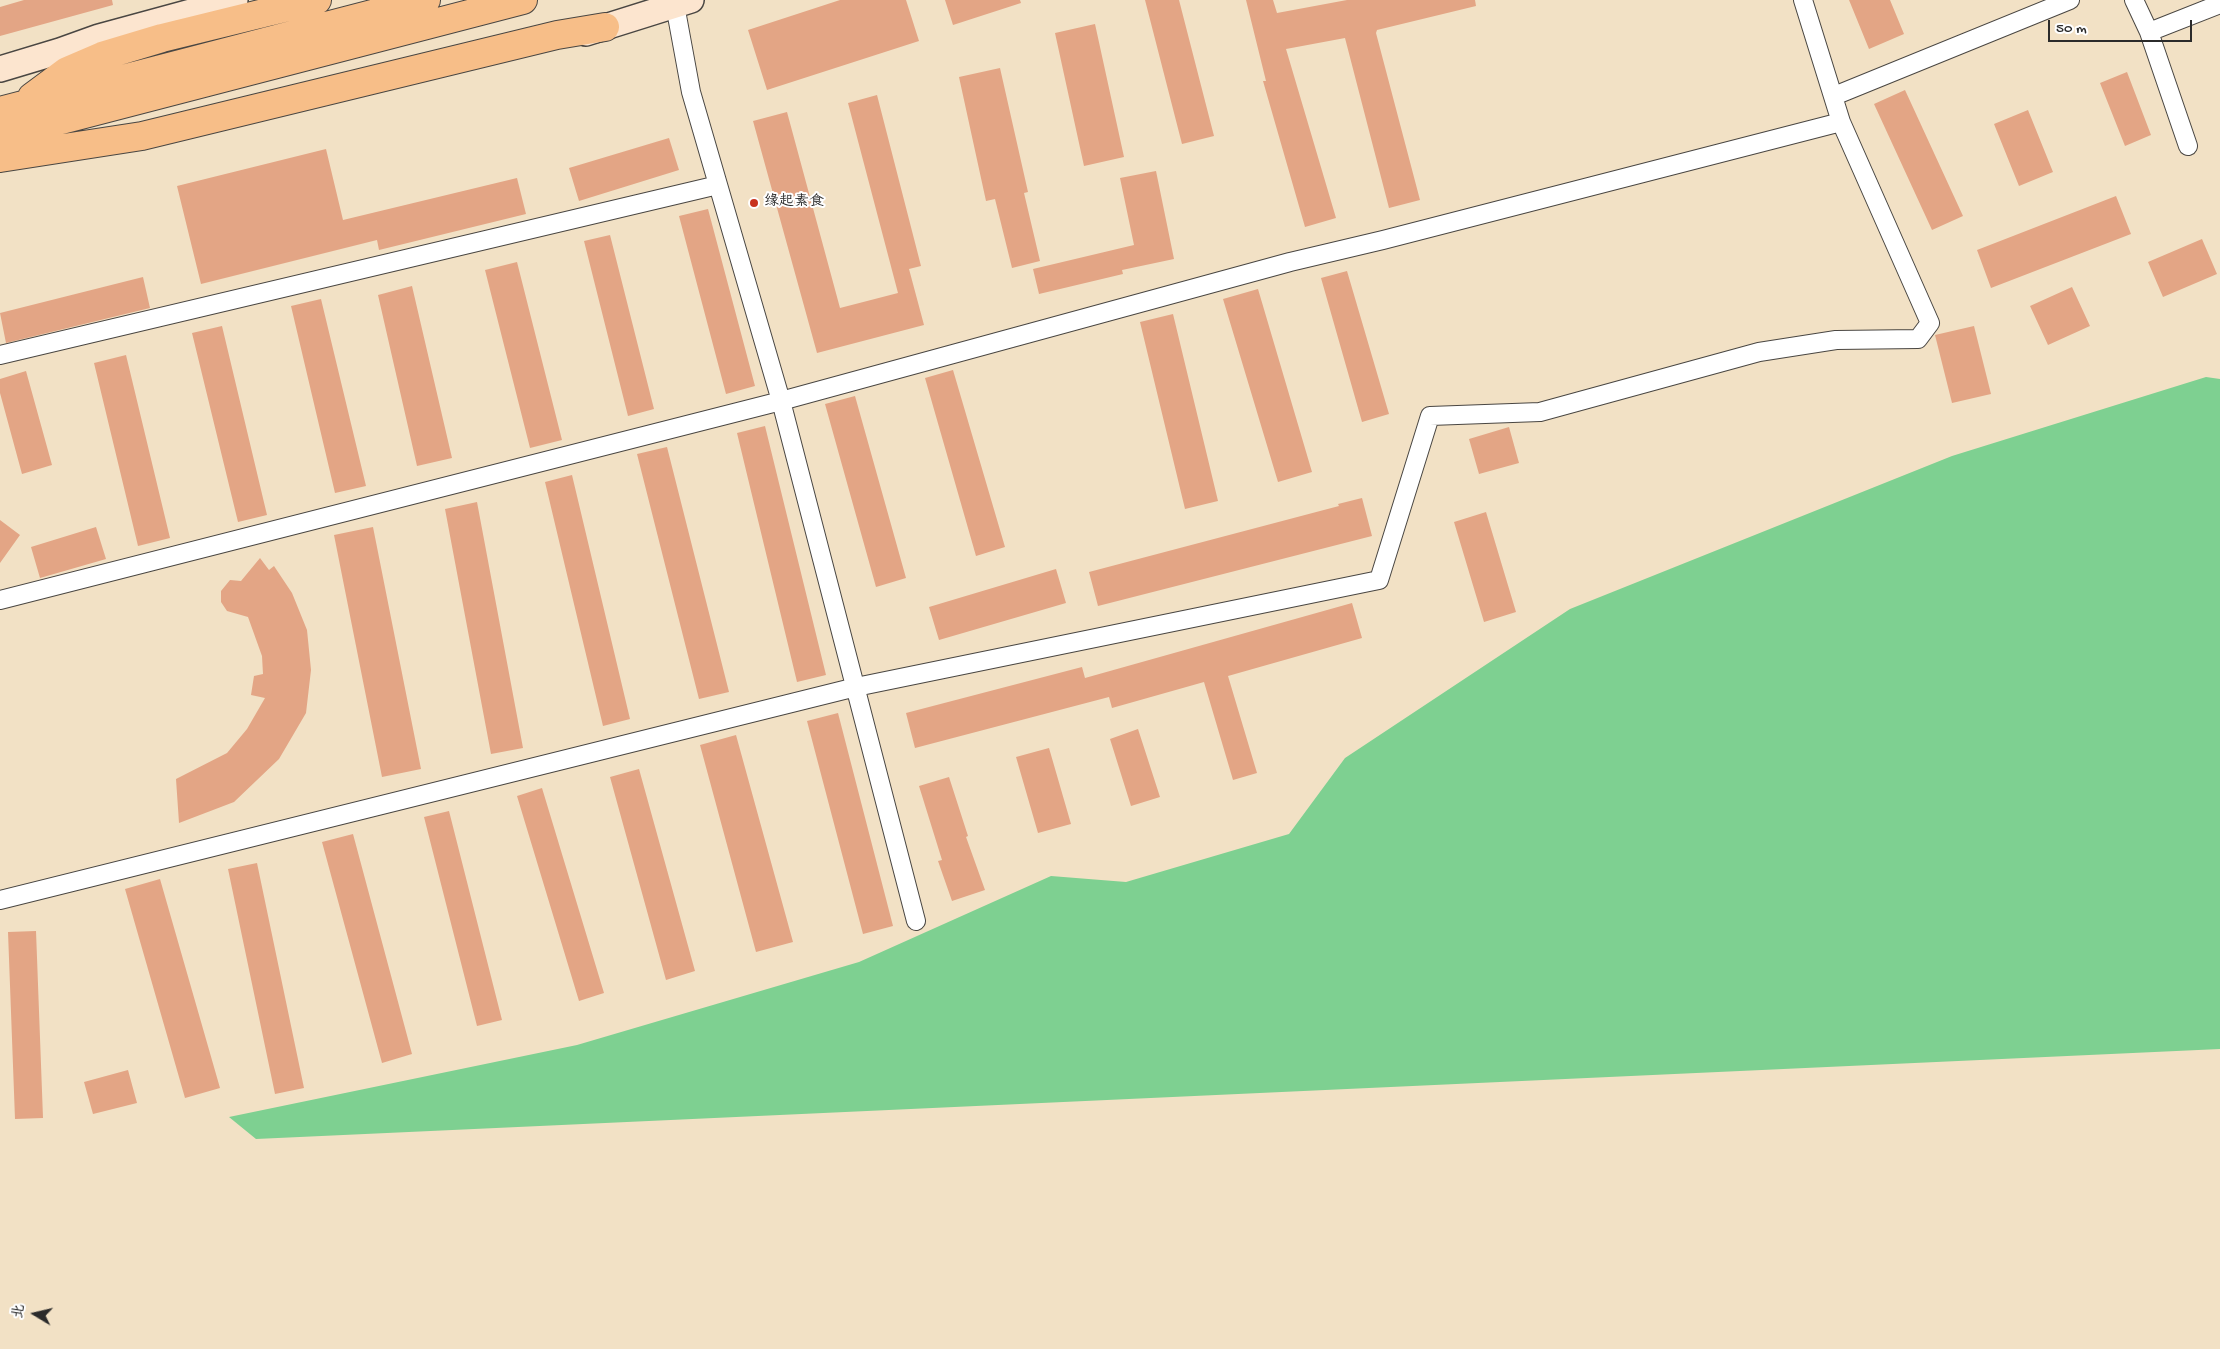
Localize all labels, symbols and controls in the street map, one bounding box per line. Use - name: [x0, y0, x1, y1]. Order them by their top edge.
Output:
- scale bar: [2050, 10, 2194, 42]
- text: 50 m: [2056, 20, 2087, 38]
- place label: 缘起素食: [764, 194, 824, 212]
- marker: 缘起素食: [748, 197, 760, 209]
- north arrow: [10, 1289, 60, 1339]
- text: 北: [10, 1303, 29, 1320]

